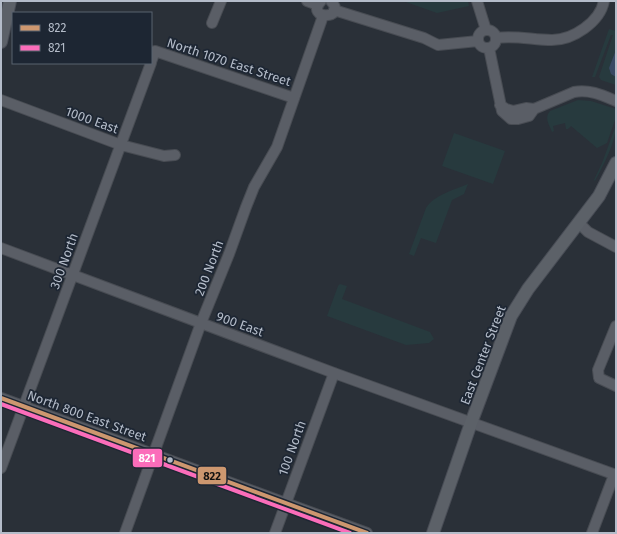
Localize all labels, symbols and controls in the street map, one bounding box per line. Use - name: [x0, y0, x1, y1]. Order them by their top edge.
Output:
- legend: [12, 12, 152, 64]
- text: 822: [48, 21, 66, 35]
- street label: North 1070 East Street: [165, 35, 293, 89]
- text: 821: [48, 41, 65, 55]
- street label: 1000 East: [63, 103, 121, 137]
- street label: 300 North: [47, 231, 81, 291]
- street label: 200 North: [192, 238, 226, 298]
- street label: East Center Street: [457, 303, 509, 407]
- street label: 900 East: [214, 309, 266, 340]
- street label: North 800 East Street: [25, 387, 149, 445]
- street label: 100 North: [275, 418, 309, 478]
- line badge: 821: [132, 448, 163, 468]
- text: 821: [139, 452, 155, 465]
- unlabelled marker: [165, 455, 175, 465]
- line badge: 822: [197, 466, 227, 485]
- text: 822: [203, 470, 221, 483]

